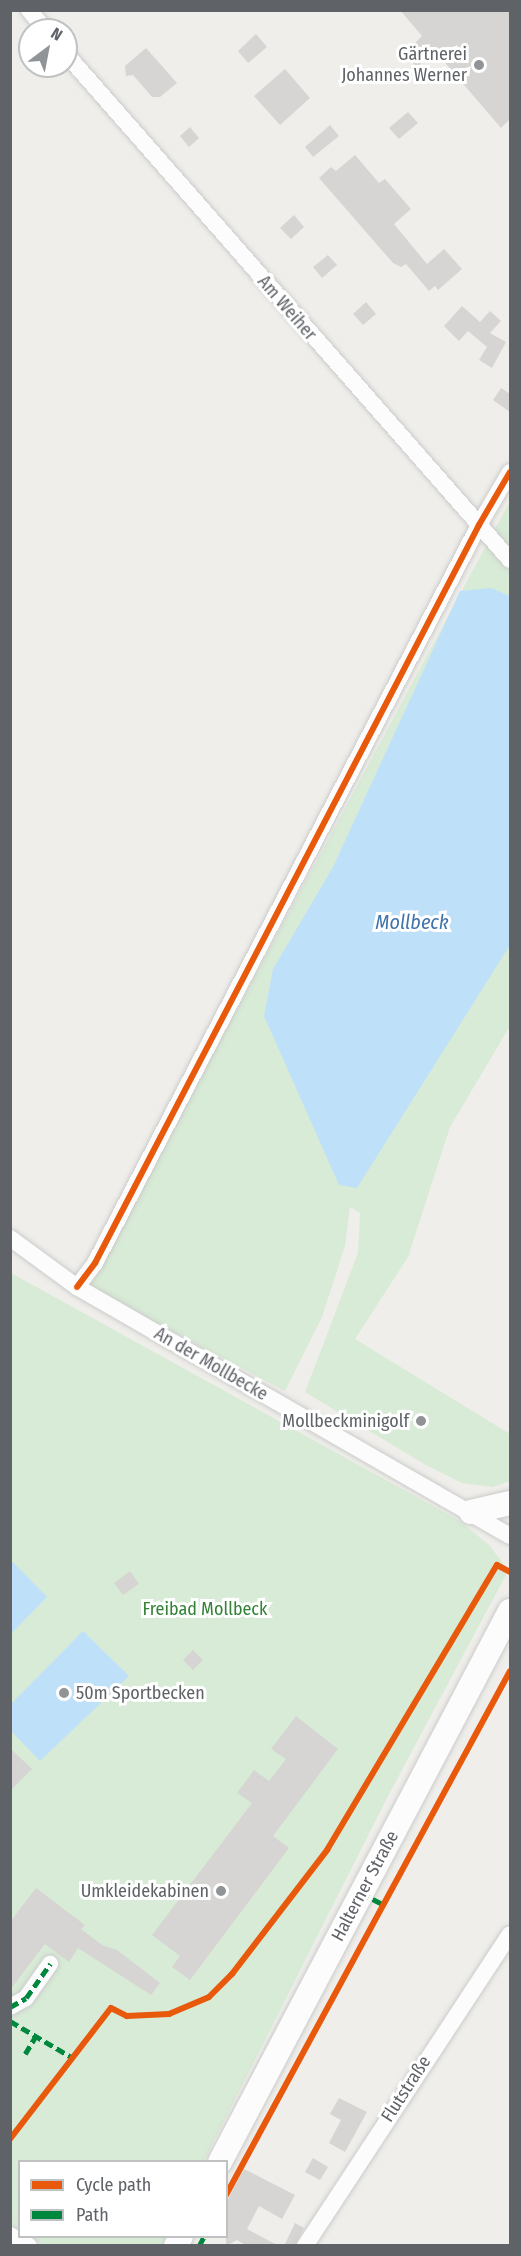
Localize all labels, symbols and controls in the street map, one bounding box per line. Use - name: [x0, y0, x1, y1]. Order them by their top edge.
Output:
- north arrow: [18, 18, 78, 78]
- text: N: [48, 23, 66, 45]
- place label: Gärtnerei Johannes Werner: [341, 44, 467, 86]
- marker: Gärtnerei Johannes Werner: [472, 58, 486, 72]
- street label: Am Weiher: [253, 271, 321, 345]
- water label: Mollbeck: [375, 910, 449, 934]
- street label: An der Mollbecke: [150, 1323, 272, 1405]
- place label: Mollbeckminigolf: [282, 1410, 409, 1432]
- marker: Mollbeckminigolf: [414, 1414, 428, 1428]
- park label: Freibad Mollbeck: [143, 1598, 267, 1620]
- place label: 50m Sportbecken: [76, 1682, 205, 1704]
- marker: 50m Sportbecken: [57, 1686, 71, 1700]
- street label: Halterner Straße: [327, 1827, 403, 1945]
- place label: Umkleidekabinen: [81, 1880, 209, 1902]
- marker: Umkleidekabinen: [214, 1884, 228, 1898]
- street label: Flutstraße: [377, 2052, 435, 2126]
- legend: [18, 2160, 228, 2238]
- text: Cycle path: [76, 2174, 151, 2196]
- text: Path: [76, 2204, 109, 2226]

